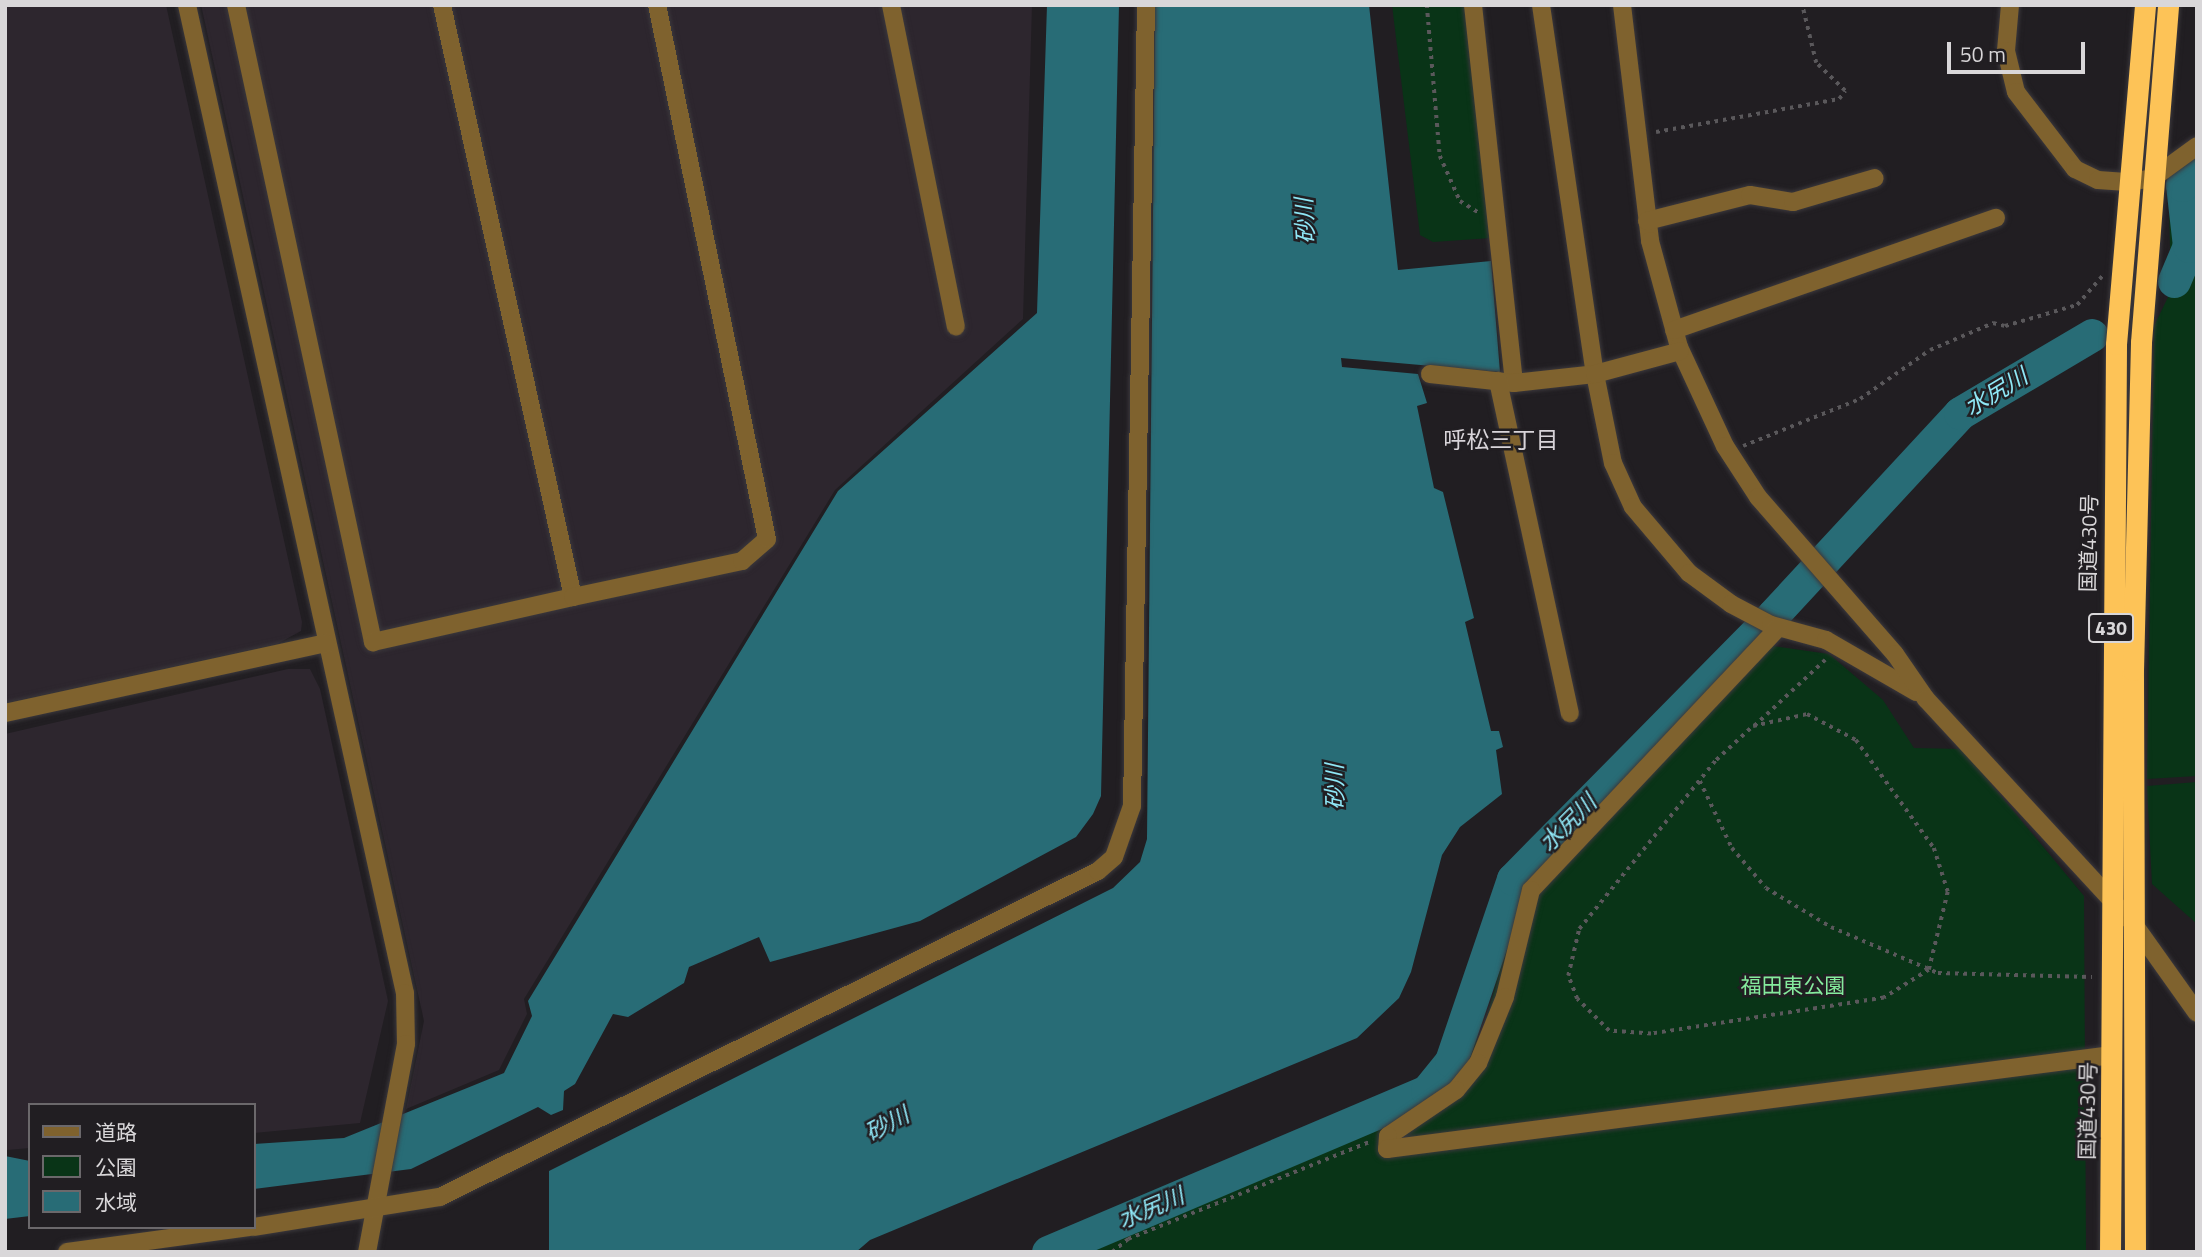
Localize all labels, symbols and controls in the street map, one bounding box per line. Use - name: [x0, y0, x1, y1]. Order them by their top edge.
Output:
- scale bar: [1950, 28, 2088, 72]
- text: 50 m: [1960, 38, 2006, 70]
- water label: 砂川: [1290, 197, 1320, 245]
- water label: 水尻川: [1959, 362, 2033, 422]
- district label: 呼松三丁目: [1444, 426, 1558, 454]
- street label: 国道430号: [2075, 494, 2101, 592]
- road number: 430: [2086, 612, 2136, 643]
- water label: 砂川: [1321, 764, 1349, 810]
- water label: 水尻川: [1534, 789, 1602, 857]
- park label: 福田東公園: [1741, 972, 1845, 998]
- street label: 国道430号: [2074, 1062, 2100, 1160]
- water label: 砂川: [860, 1101, 914, 1147]
- legend: [28, 1103, 256, 1229]
- text: 道路: [95, 1116, 137, 1148]
- text: 公園: [95, 1151, 137, 1183]
- water label: 水尻川: [1114, 1182, 1188, 1234]
- text: 水域: [95, 1186, 137, 1218]

